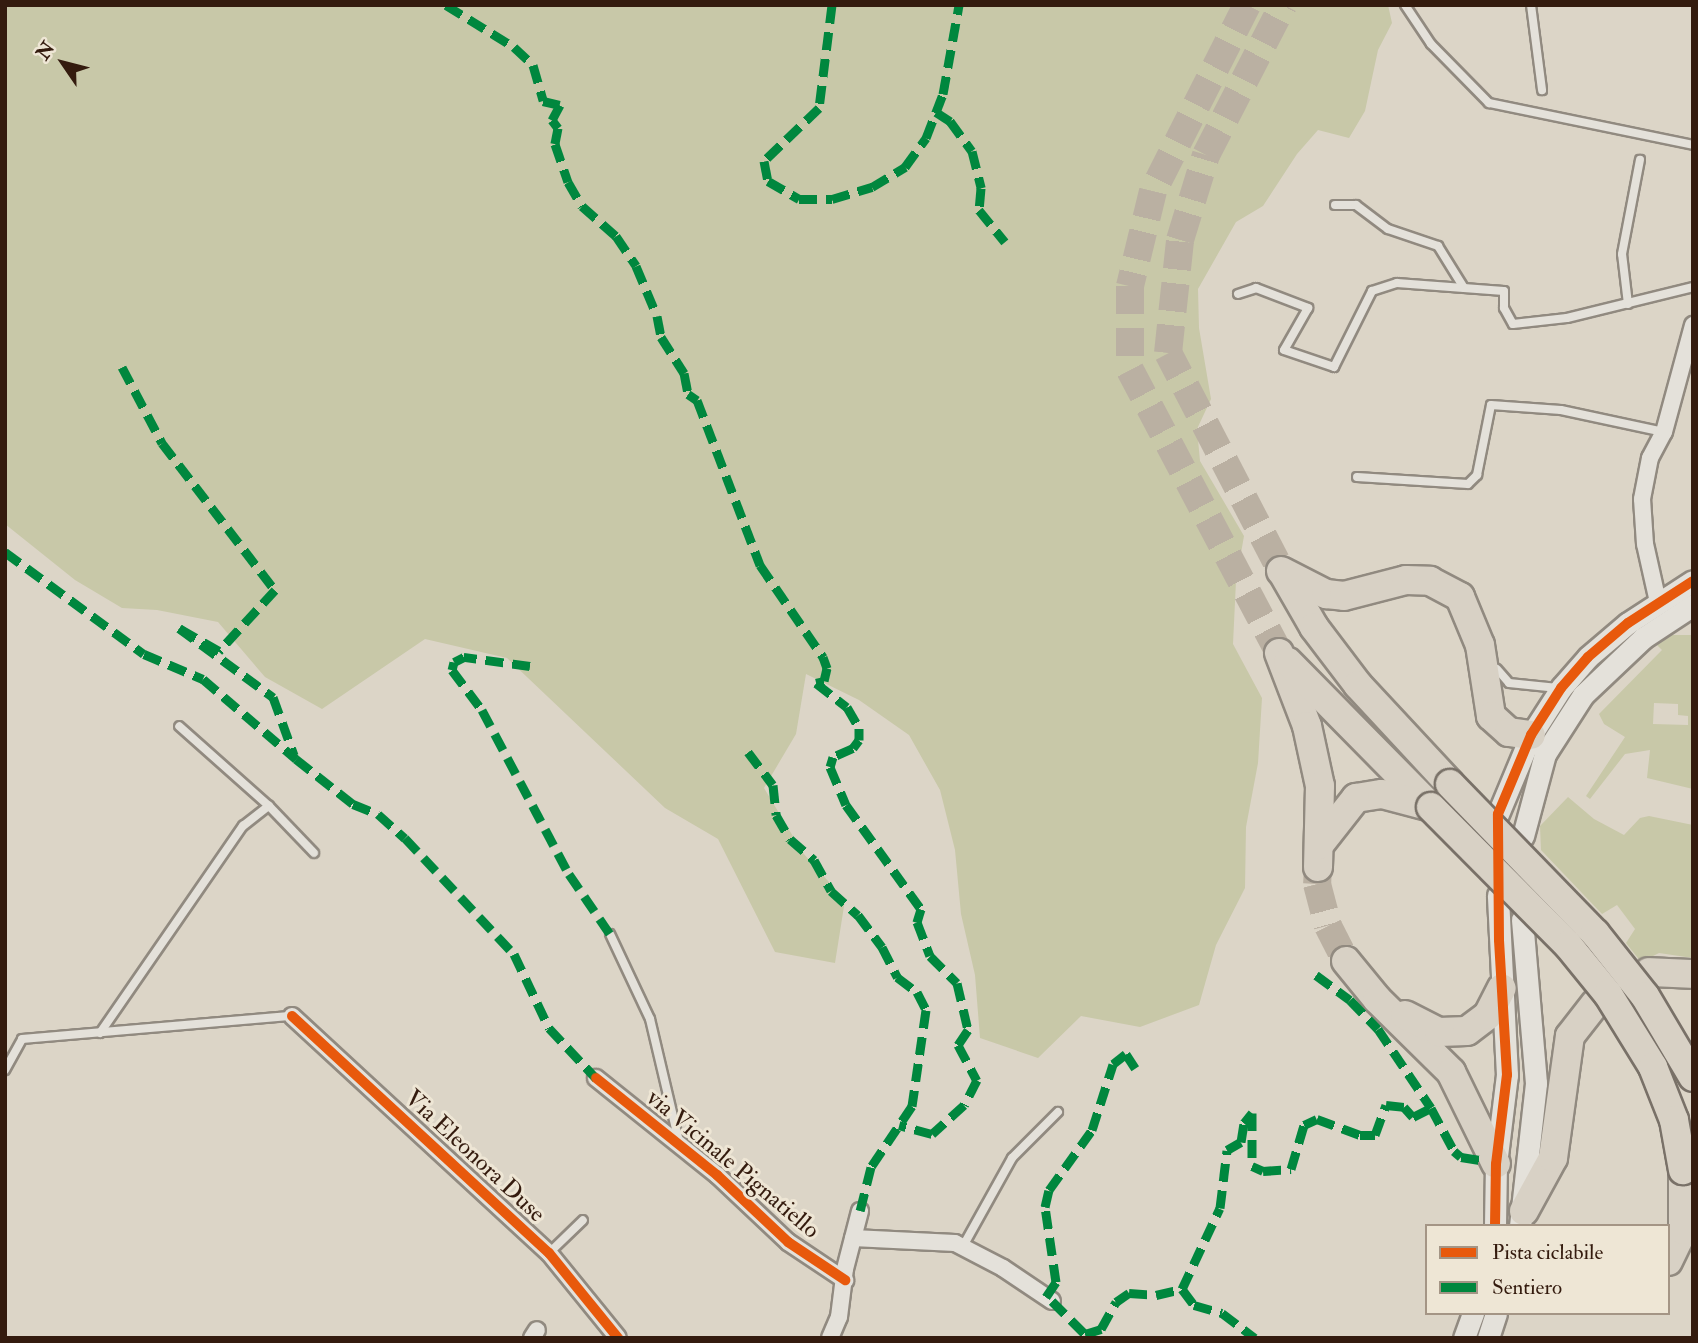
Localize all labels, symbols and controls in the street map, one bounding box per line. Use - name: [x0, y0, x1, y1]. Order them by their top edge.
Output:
- north arrow: [28, 28, 98, 98]
- text: N: [31, 37, 61, 65]
- street label: via Vicinale Pignatiello: [641, 1083, 825, 1245]
- street label: Via Eleonora Duse: [399, 1084, 551, 1228]
- legend: [1425, 1224, 1670, 1315]
- text: Pista ciclabile: [1492, 1239, 1603, 1266]
- text: Sentiero: [1492, 1274, 1562, 1301]

